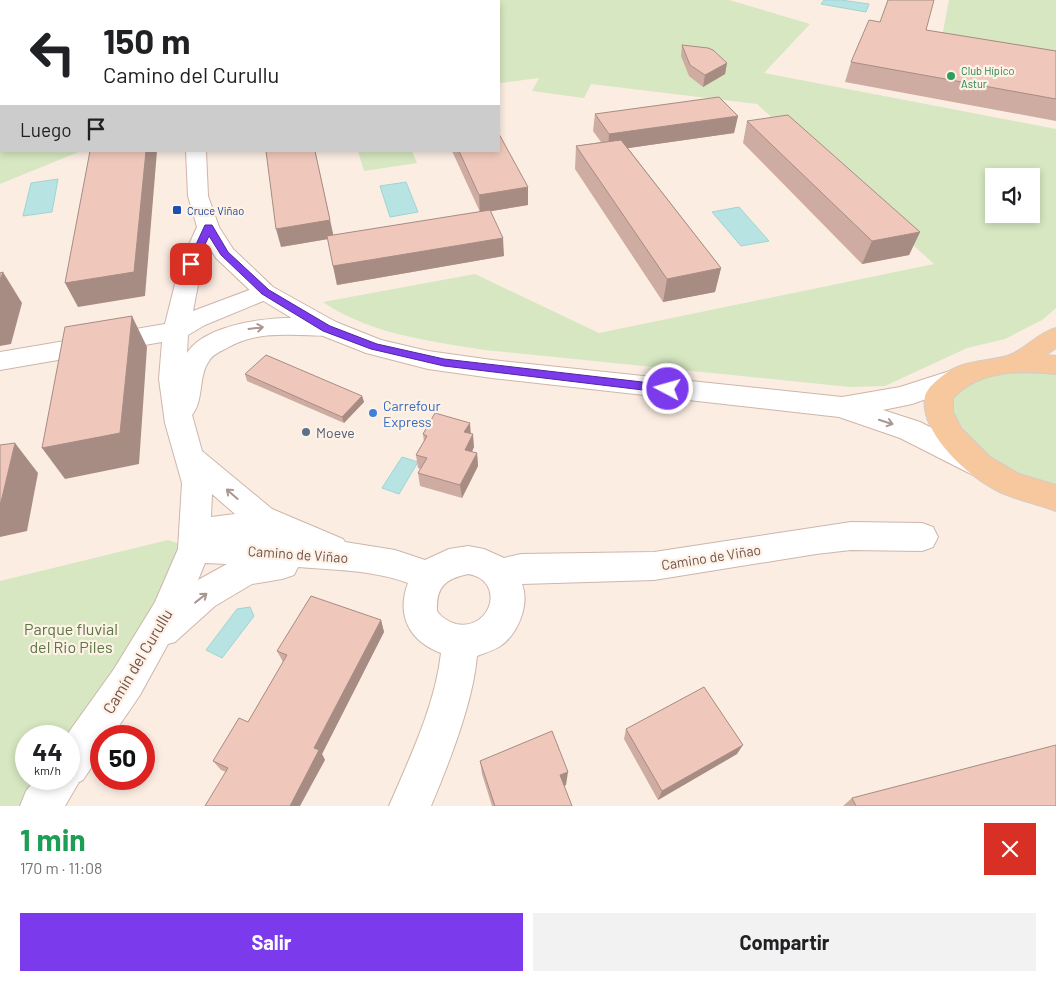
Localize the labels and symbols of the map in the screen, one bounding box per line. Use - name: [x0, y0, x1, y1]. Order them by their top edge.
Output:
- place label: Club Hípico Astur: [961, 64, 1014, 90]
- marker: Club Hípico Astur: [945, 70, 957, 82]
- marker: Cruce Viñao: [171, 204, 183, 216]
- place label: Cruce Viñao: [187, 204, 244, 217]
- pin: [170, 243, 212, 285]
- one-way arrow: [248, 323, 264, 333]
- position arrow: [641, 362, 693, 414]
- place label: Carrefour Express: [383, 397, 441, 430]
- marker: Carrefour Express: [367, 407, 379, 419]
- one-way arrow: [878, 418, 894, 427]
- place label: Moeve: [316, 424, 355, 441]
- marker: Moeve: [300, 426, 312, 438]
- one-way arrow: [226, 489, 239, 500]
- street label: Camino de Viñao: [660, 541, 762, 573]
- street label: Camino de Viñao: [247, 542, 349, 566]
- one-way arrow: [194, 592, 207, 603]
- street label: Camín del Curullu: [98, 605, 176, 717]
- park label: Parque fluvial del Rio Piles: [24, 619, 118, 656]
- speed limit sign: 50: [90, 725, 155, 790]

